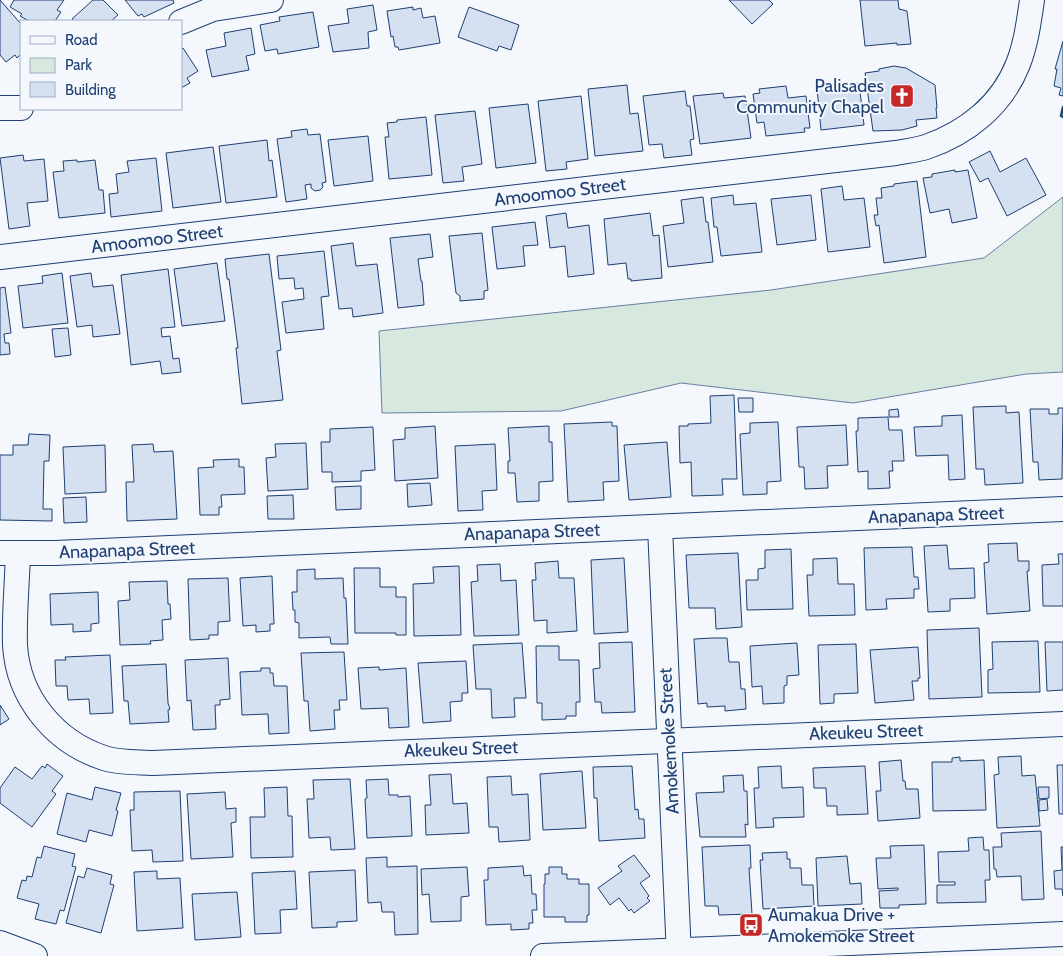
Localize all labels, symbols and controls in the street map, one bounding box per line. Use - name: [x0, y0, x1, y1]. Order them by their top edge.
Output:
- legend: [20, 20, 182, 110]
- text: Road: [65, 31, 98, 49]
- text: Park: [65, 56, 92, 74]
- place label: Palisades Community Chapel: [736, 75, 885, 118]
- text: Building: [65, 81, 116, 99]
- church icon: Palisades Community Chapel: [889, 83, 915, 109]
- street label: Amoomoo Street: [493, 173, 627, 211]
- street label: Amoomoo Street: [90, 220, 224, 258]
- street label: Anapanapa Street: [868, 502, 1004, 528]
- street label: Anapanapa Street: [464, 519, 600, 545]
- street label: Anapanapa Street: [59, 537, 195, 563]
- street label: Amokemoke Street: [654, 667, 684, 815]
- street label: Akeukeu Street: [809, 719, 923, 745]
- street label: Akeukeu Street: [404, 736, 518, 762]
- place label: Aumakua Drive + Amokemoke Street: [768, 904, 915, 947]
- bus stop icon: Aumakua Drive + Amokemoke Street: [738, 912, 764, 938]

